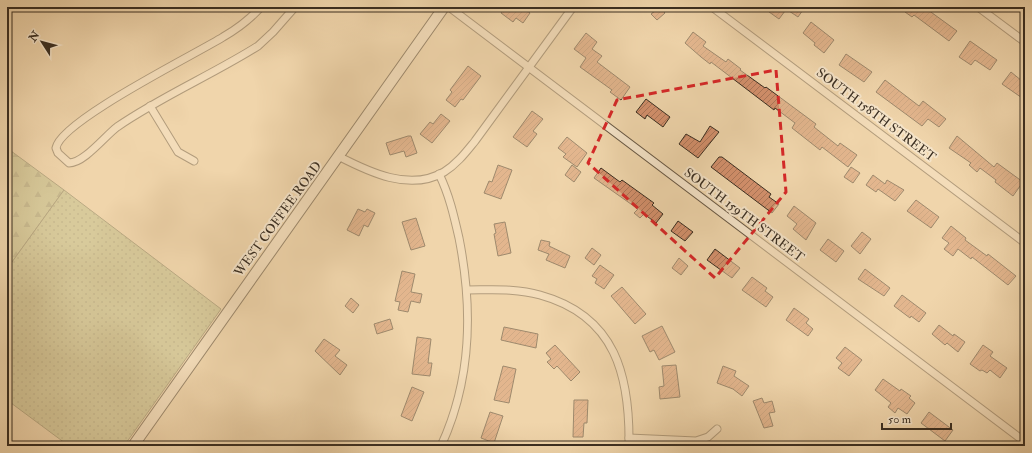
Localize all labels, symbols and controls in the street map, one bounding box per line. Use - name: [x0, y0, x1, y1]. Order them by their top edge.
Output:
- north arrow: [22, 22, 62, 62]
- text: N: [26, 28, 43, 45]
- street label: SOUTH 158TH STREET: [813, 65, 939, 165]
- street label: WEST COFFEE ROAD: [230, 158, 325, 280]
- street label: SOUTH 159TH STREET: [681, 165, 807, 266]
- scale bar: [882, 405, 951, 431]
- text: 50 m: [888, 412, 912, 427]

